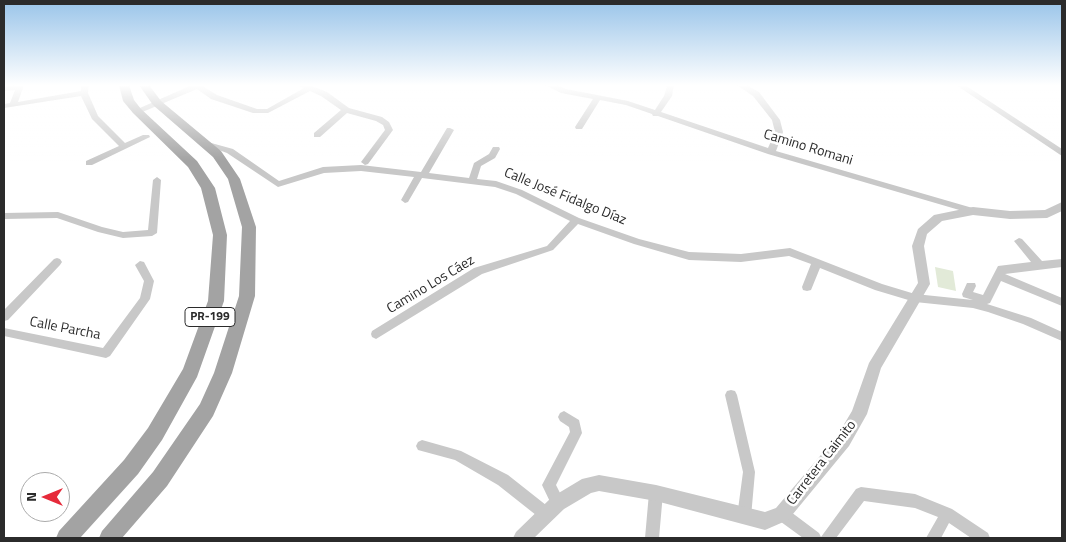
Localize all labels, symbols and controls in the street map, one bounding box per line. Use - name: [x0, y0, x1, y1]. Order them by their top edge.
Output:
- street label: Camino Romani: [761, 126, 855, 170]
- street label: Calle José Fidalgo Díaz: [501, 165, 629, 229]
- street label: Camino Los Cáez: [384, 252, 478, 318]
- road number: PR-199: [185, 308, 235, 326]
- street label: Calle Parcha: [28, 314, 102, 344]
- street label: Carretera Caimito: [784, 417, 860, 509]
- north arrow: [20, 472, 70, 522]
- text: N: [20, 492, 41, 502]

